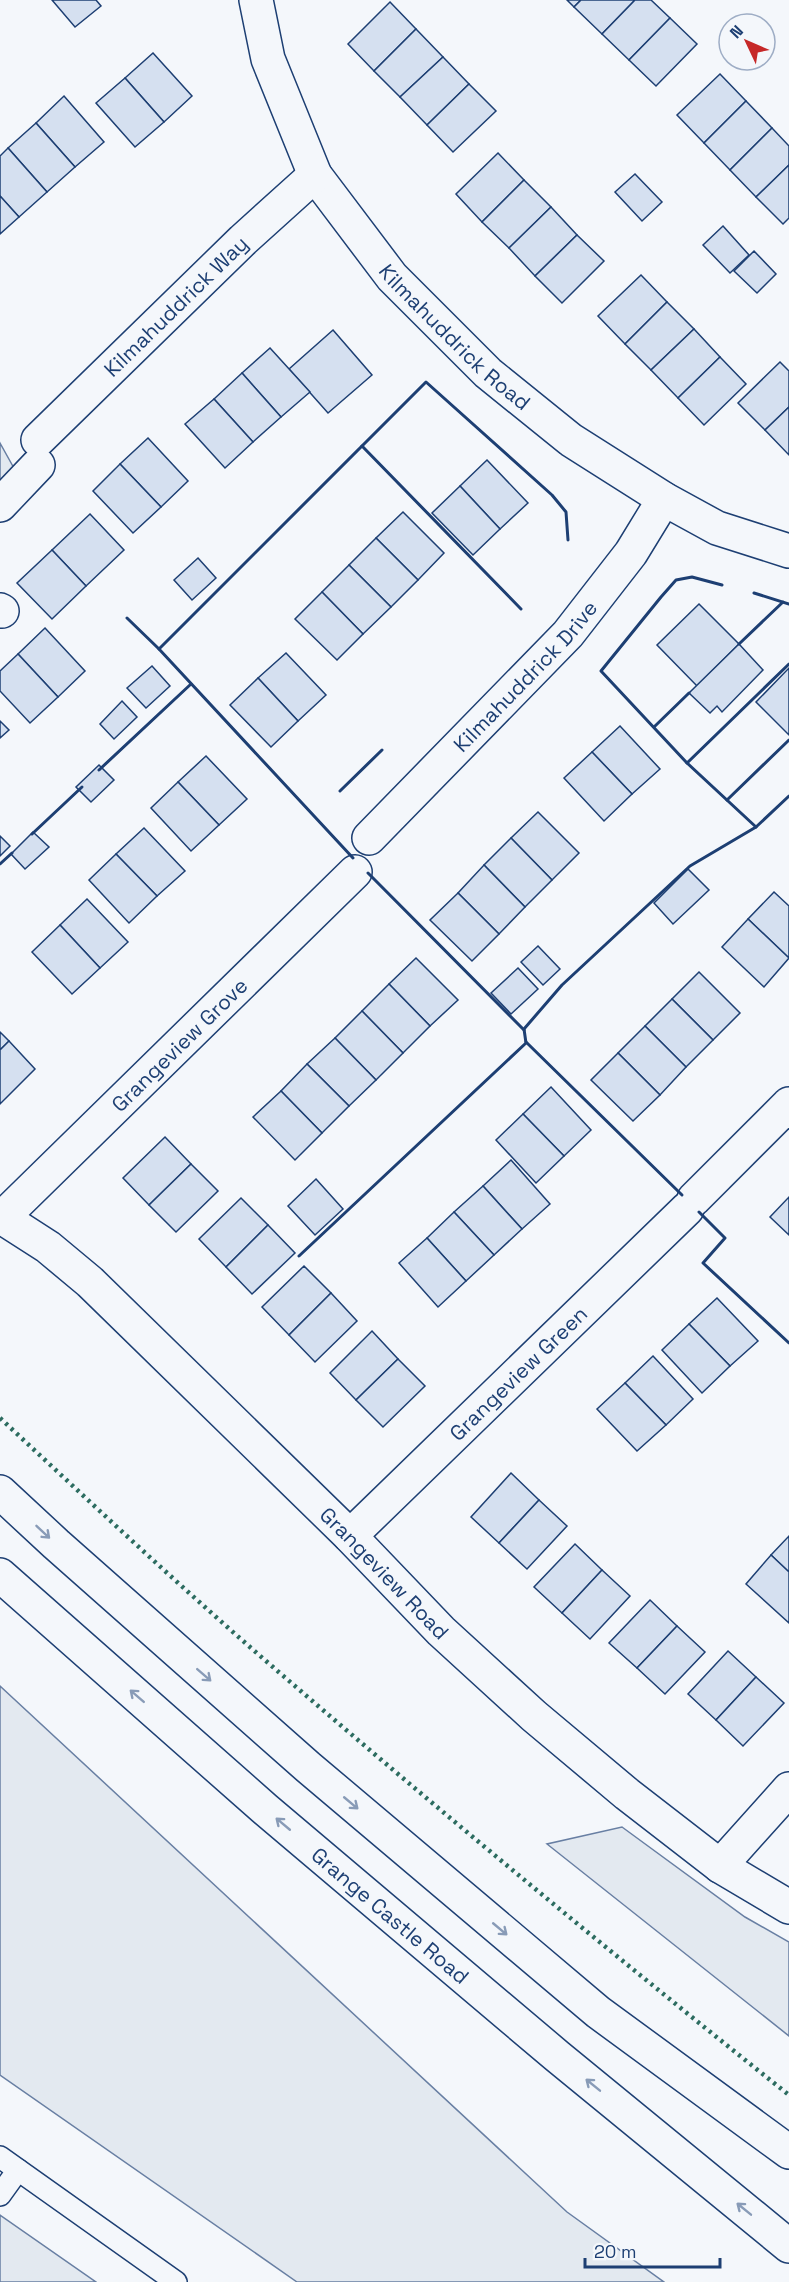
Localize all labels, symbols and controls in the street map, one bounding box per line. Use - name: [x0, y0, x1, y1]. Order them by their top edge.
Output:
- north arrow: [717, 12, 777, 72]
- text: N: [725, 21, 748, 43]
- street label: Kilmahuddrick Way: [98, 230, 253, 382]
- street label: Kilmahuddrick Road: [373, 258, 536, 416]
- street label: Kilmahuddrick Drive: [447, 595, 603, 757]
- street label: Grangeview Grove: [105, 972, 253, 1117]
- street label: Grangeview Green: [443, 1300, 593, 1446]
- street label: Grangeview Road: [314, 1501, 455, 1645]
- one-way arrow: [35, 1524, 50, 1539]
- one-way arrow: [196, 1668, 211, 1682]
- one-way arrow: [130, 1689, 145, 1703]
- one-way arrow: [343, 1796, 358, 1810]
- one-way arrow: [275, 1818, 291, 1831]
- street label: Grange Castle Road: [306, 1841, 475, 1990]
- one-way arrow: [492, 1922, 507, 1936]
- one-way arrow: [585, 2079, 601, 2092]
- one-way arrow: [737, 2202, 752, 2216]
- scale bar: [585, 2231, 720, 2269]
- text: 20 m: [594, 2240, 637, 2263]

